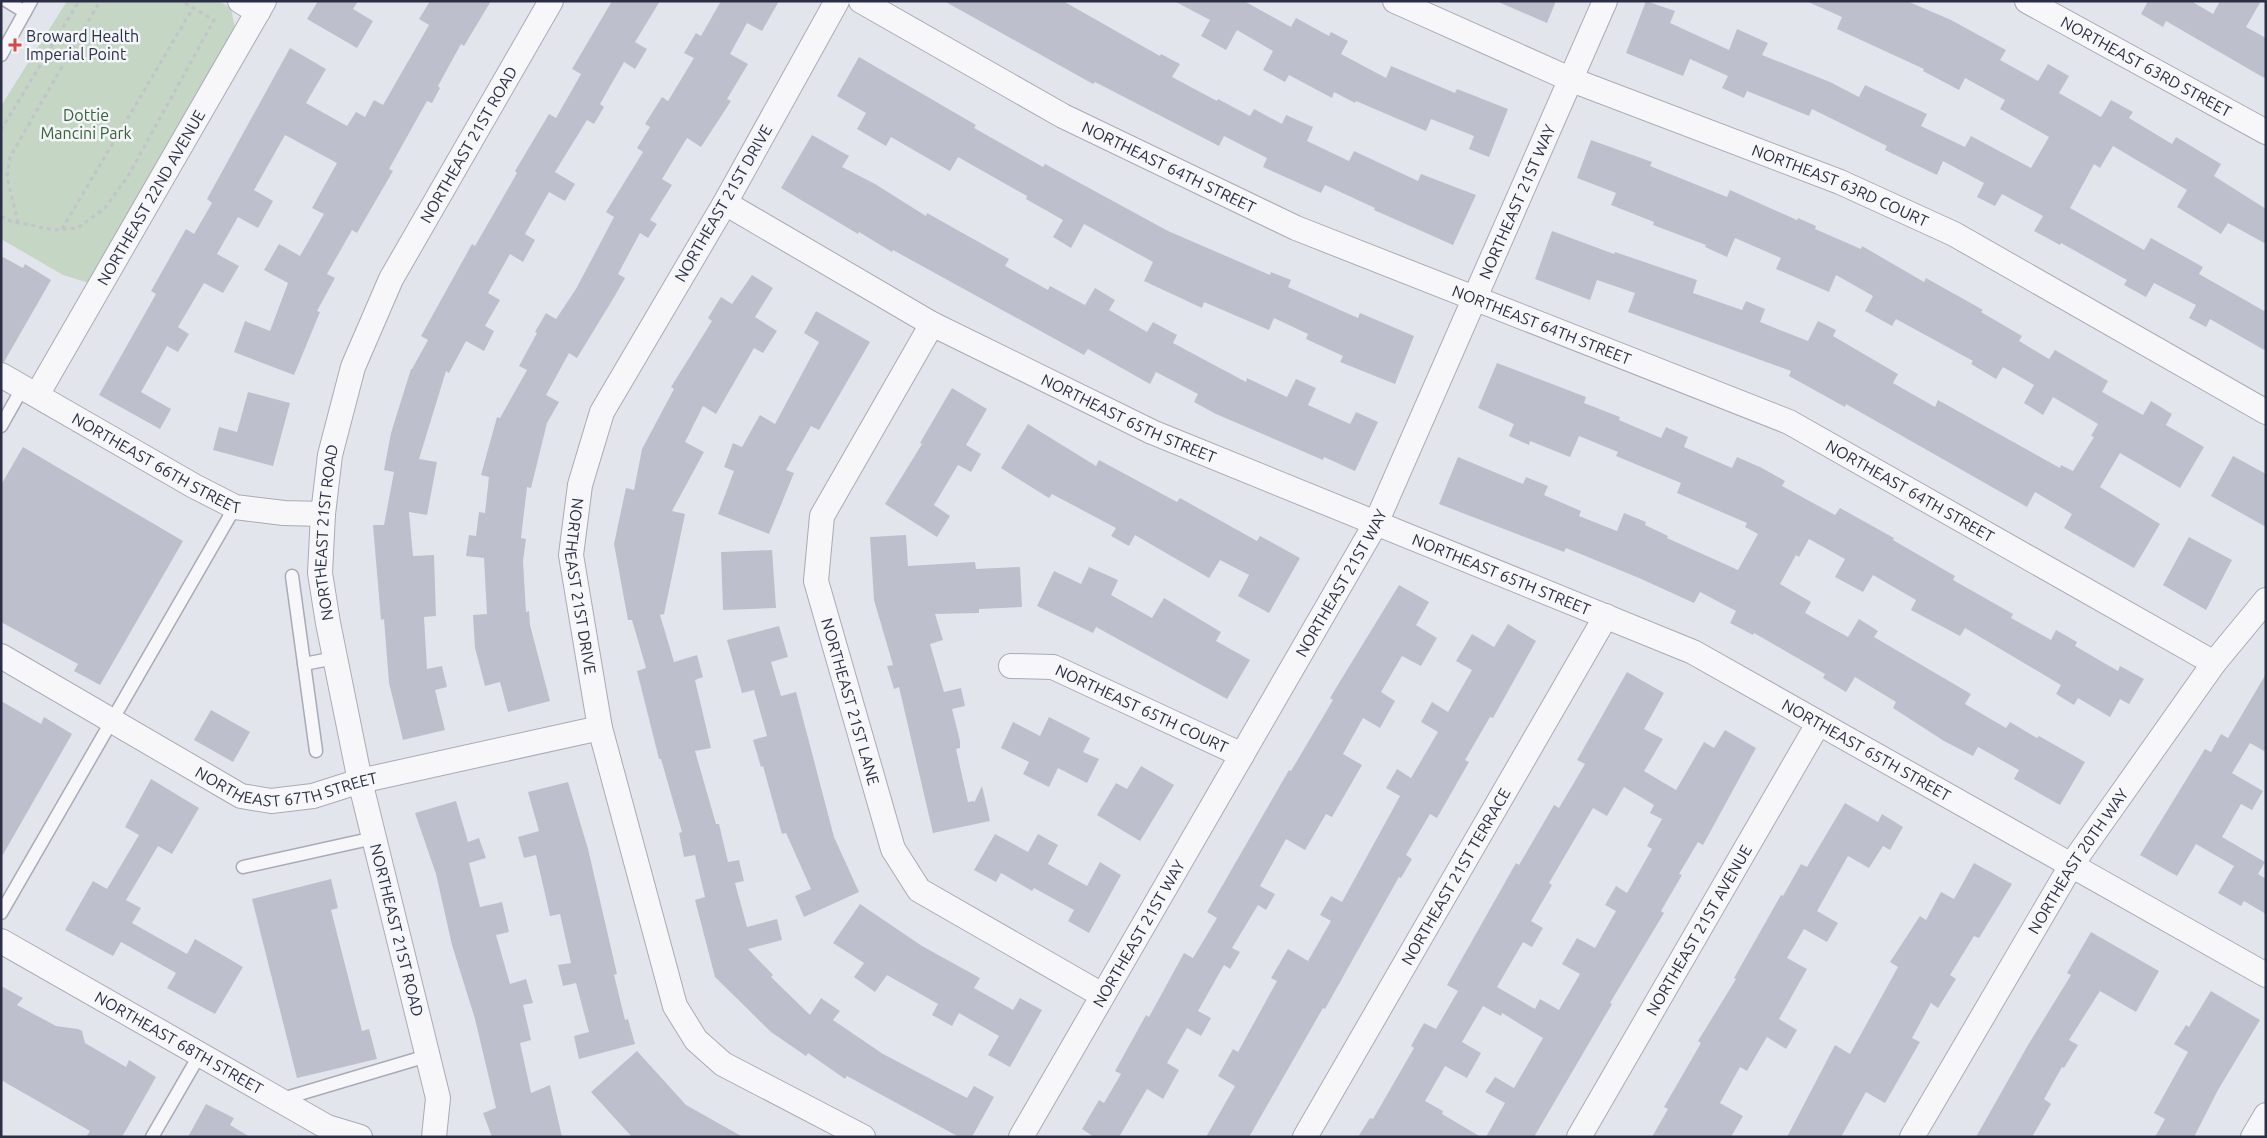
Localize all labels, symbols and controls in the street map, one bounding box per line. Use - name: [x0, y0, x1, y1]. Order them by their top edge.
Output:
- street label: NORTHEAST 63RD STREET: [2058, 12, 2235, 120]
- place label: Broward Health Imperial Point: [26, 27, 139, 63]
- marker: Broward Health Imperial Point: [8, 38, 22, 52]
- street label: NORTHEAST 21ST ROAD: [416, 63, 521, 226]
- park label: Dottie Mancini Park: [40, 106, 132, 142]
- street label: NORTHEAST 22ND AVENUE: [93, 107, 208, 288]
- street label: NORTHEAST 64TH STREET: [1079, 118, 1259, 216]
- street label: NORTHEAST 21ST DRIVE: [671, 121, 775, 285]
- street label: NORTHEAST 21ST WAY: [1475, 121, 1559, 282]
- street label: NORTHEAST 63RD COURT: [1750, 140, 1931, 230]
- street label: NORTHEAST 64TH STREET: [1450, 281, 1634, 368]
- street label: NORTHEAST 65TH STREET: [1038, 370, 1219, 466]
- street label: NORTHEAST 66TH STREET: [69, 409, 242, 517]
- street label: NORTHEAST 64TH STREET: [1823, 436, 1998, 546]
- street label: NORTHEAST 21ST ROAD: [310, 442, 341, 622]
- street label: NORTHEAST 21ST DRIVE: [562, 497, 600, 676]
- street label: NORTHEAST 21ST WAY: [1292, 506, 1390, 660]
- street label: NORTHEAST 65TH STREET: [1410, 530, 1593, 618]
- street label: NORTHEAST 21ST LANE: [818, 616, 883, 787]
- street label: NORTHEAST 65TH COURT: [1053, 660, 1231, 756]
- street label: NORTHEAST 65TH STREET: [1779, 695, 1954, 804]
- street label: NORTHEAST 67TH STREET: [192, 762, 379, 810]
- street label: NORTHEAST 20TH WAY: [2024, 784, 2132, 937]
- street label: NORTHEAST 21ST TERRACE: [1397, 785, 1514, 968]
- street label: NORTHEAST 21ST ROAD: [367, 842, 427, 1018]
- street label: NORTHEAST 21ST AVENUE: [1642, 842, 1755, 1019]
- street label: NORTHEAST 21ST WAY: [1089, 856, 1189, 1010]
- street label: NORTHEAST 68TH STREET: [92, 988, 266, 1098]

